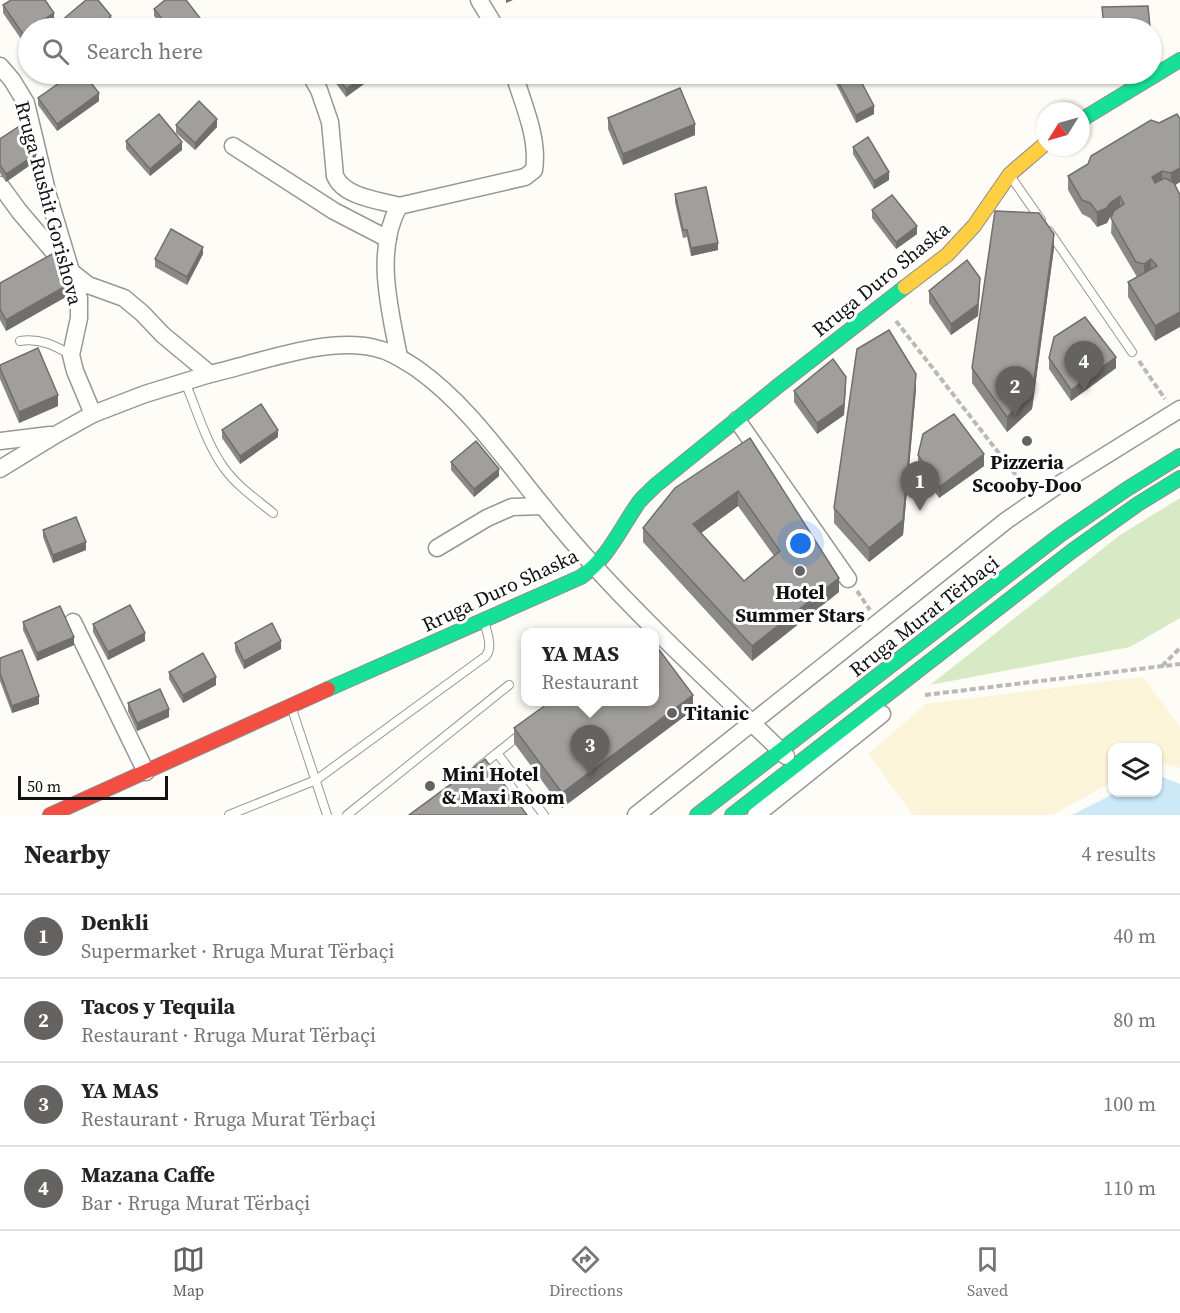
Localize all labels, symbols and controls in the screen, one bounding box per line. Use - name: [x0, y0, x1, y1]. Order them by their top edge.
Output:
- search box: [18, 18, 1162, 84]
- icon: search: [39, 35, 72, 68]
- text: Search here: [87, 36, 203, 66]
- street label: Rruga Rushit Gorishova: [8, 98, 90, 309]
- north arrow: [1036, 102, 1090, 156]
- street label: Rruga Duro Shaska: [806, 214, 956, 343]
- pin: 4: [1064, 342, 1104, 391]
- pin: 2: [996, 366, 1034, 416]
- marker: Pizzeria Scooby-Doo: [1020, 434, 1034, 448]
- place label: Pizzeria Scooby-Doo: [972, 448, 1082, 499]
- pin: 1: [900, 462, 940, 511]
- your location: [786, 529, 815, 558]
- street label: Rruga Duro Shaska: [417, 541, 583, 638]
- street label: Rruga Murat Tërbaçi: [843, 549, 1005, 683]
- marker: Hotel Summer Stars: [793, 564, 807, 578]
- place label: Hotel Summer Stars: [735, 578, 865, 629]
- popup: [521, 628, 659, 706]
- text: YA MAS: [542, 638, 619, 668]
- text: Restaurant: [542, 668, 638, 696]
- place label: Titanic: [684, 699, 749, 727]
- marker: Titanic: [665, 706, 679, 720]
- pin: 3: [570, 726, 610, 775]
- map controls: [1108, 743, 1162, 797]
- button: layers: [1108, 743, 1162, 797]
- place label: Mini Hotel & Maxi Room: [442, 760, 565, 811]
- scale bar: [18, 773, 168, 800]
- text: 50 m: [27, 775, 61, 797]
- marker: Mini Hotel & Maxi Room: [423, 779, 437, 793]
- text: Nearby: [24, 836, 110, 872]
- text: 4 results: [1081, 840, 1156, 868]
- text: Denkli: [81, 907, 149, 937]
- text: 1: [38, 922, 49, 950]
- text: 40 m: [1113, 922, 1156, 950]
- text: Supermarket · Rruga Murat Tërbaçi: [81, 937, 395, 965]
- text: Tacos y Tequila: [81, 991, 235, 1021]
- text: 2: [38, 1006, 49, 1034]
- text: 80 m: [1113, 1006, 1156, 1034]
- text: Restaurant · Rruga Murat Tërbaçi: [81, 1021, 376, 1049]
- text: YA MAS: [81, 1075, 159, 1105]
- text: 3: [38, 1090, 49, 1118]
- text: 100 m: [1103, 1090, 1156, 1118]
- text: Restaurant · Rruga Murat Tërbaçi: [81, 1105, 376, 1133]
- text: Mazana Caffe: [81, 1159, 215, 1189]
- text: 4: [38, 1174, 49, 1202]
- text: 110 m: [1103, 1174, 1156, 1202]
- text: Bar · Rruga Murat Tërbaçi: [81, 1189, 310, 1217]
- tab: Map: [172, 1243, 205, 1301]
- tab: Directions: [549, 1243, 623, 1301]
- tab: Saved: [967, 1243, 1008, 1301]

